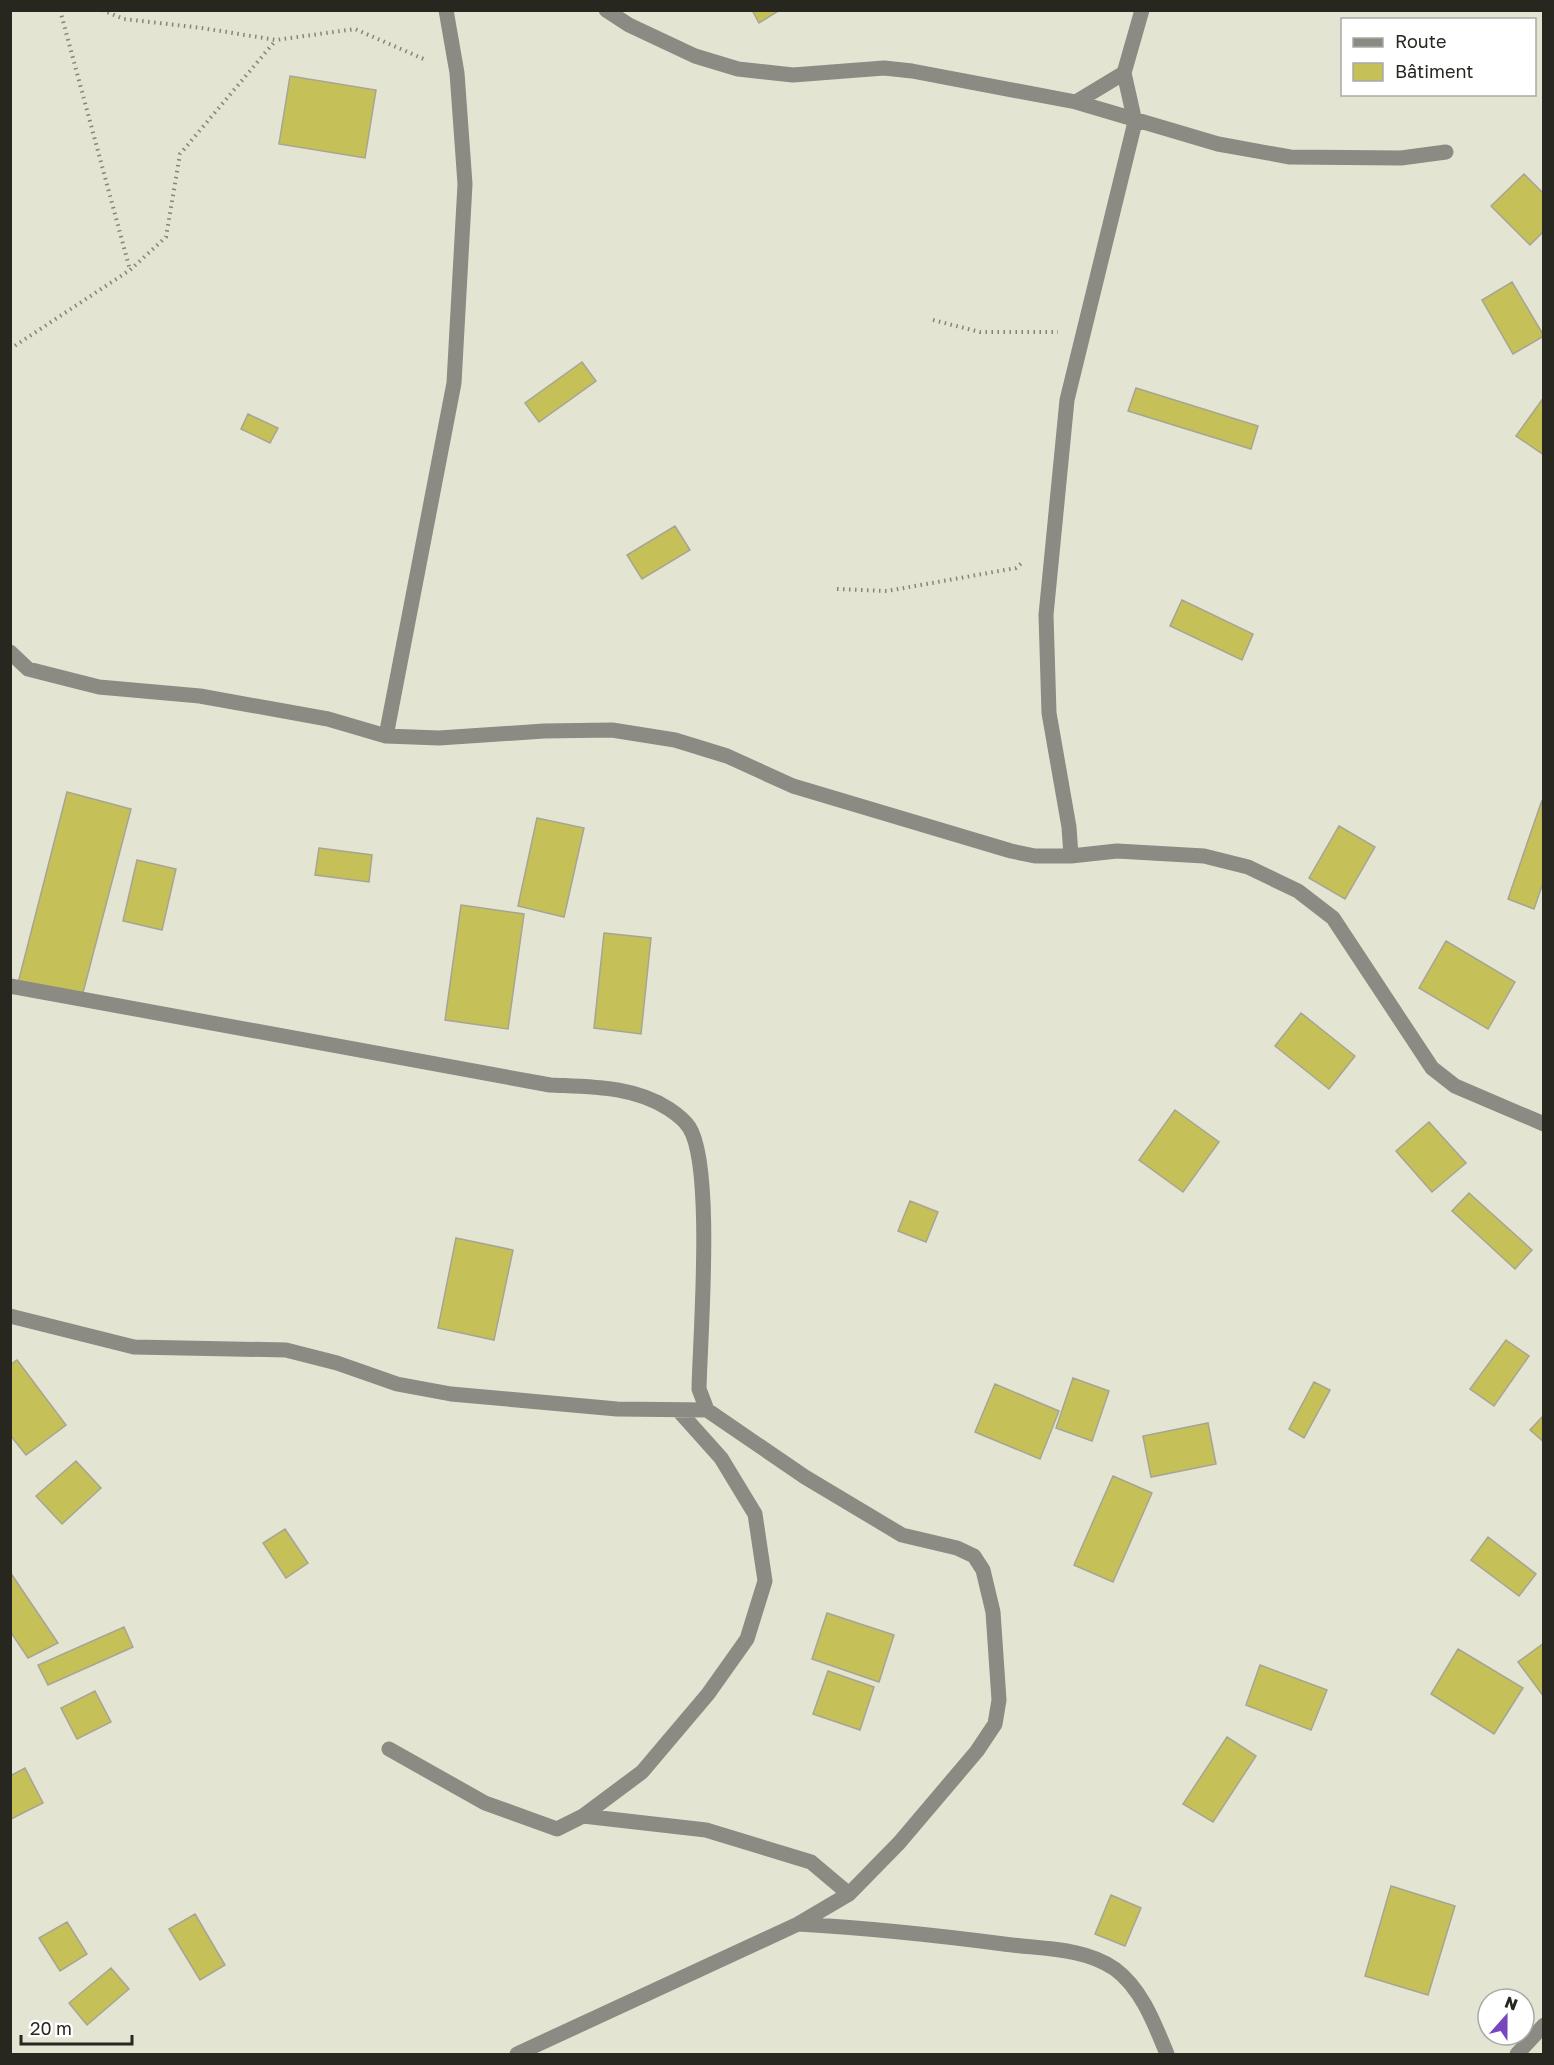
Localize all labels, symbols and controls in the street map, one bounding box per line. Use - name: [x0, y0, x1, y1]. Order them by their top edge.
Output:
- legend: [1341, 18, 1536, 96]
- text: Route: [1395, 30, 1446, 52]
- text: Bâtiment: [1395, 60, 1474, 82]
- north arrow: [1476, 1987, 1536, 2047]
- text: N: [1502, 1991, 1521, 2015]
- scale bar: [21, 2008, 132, 2046]
- text: 20 m: [30, 2017, 72, 2039]

